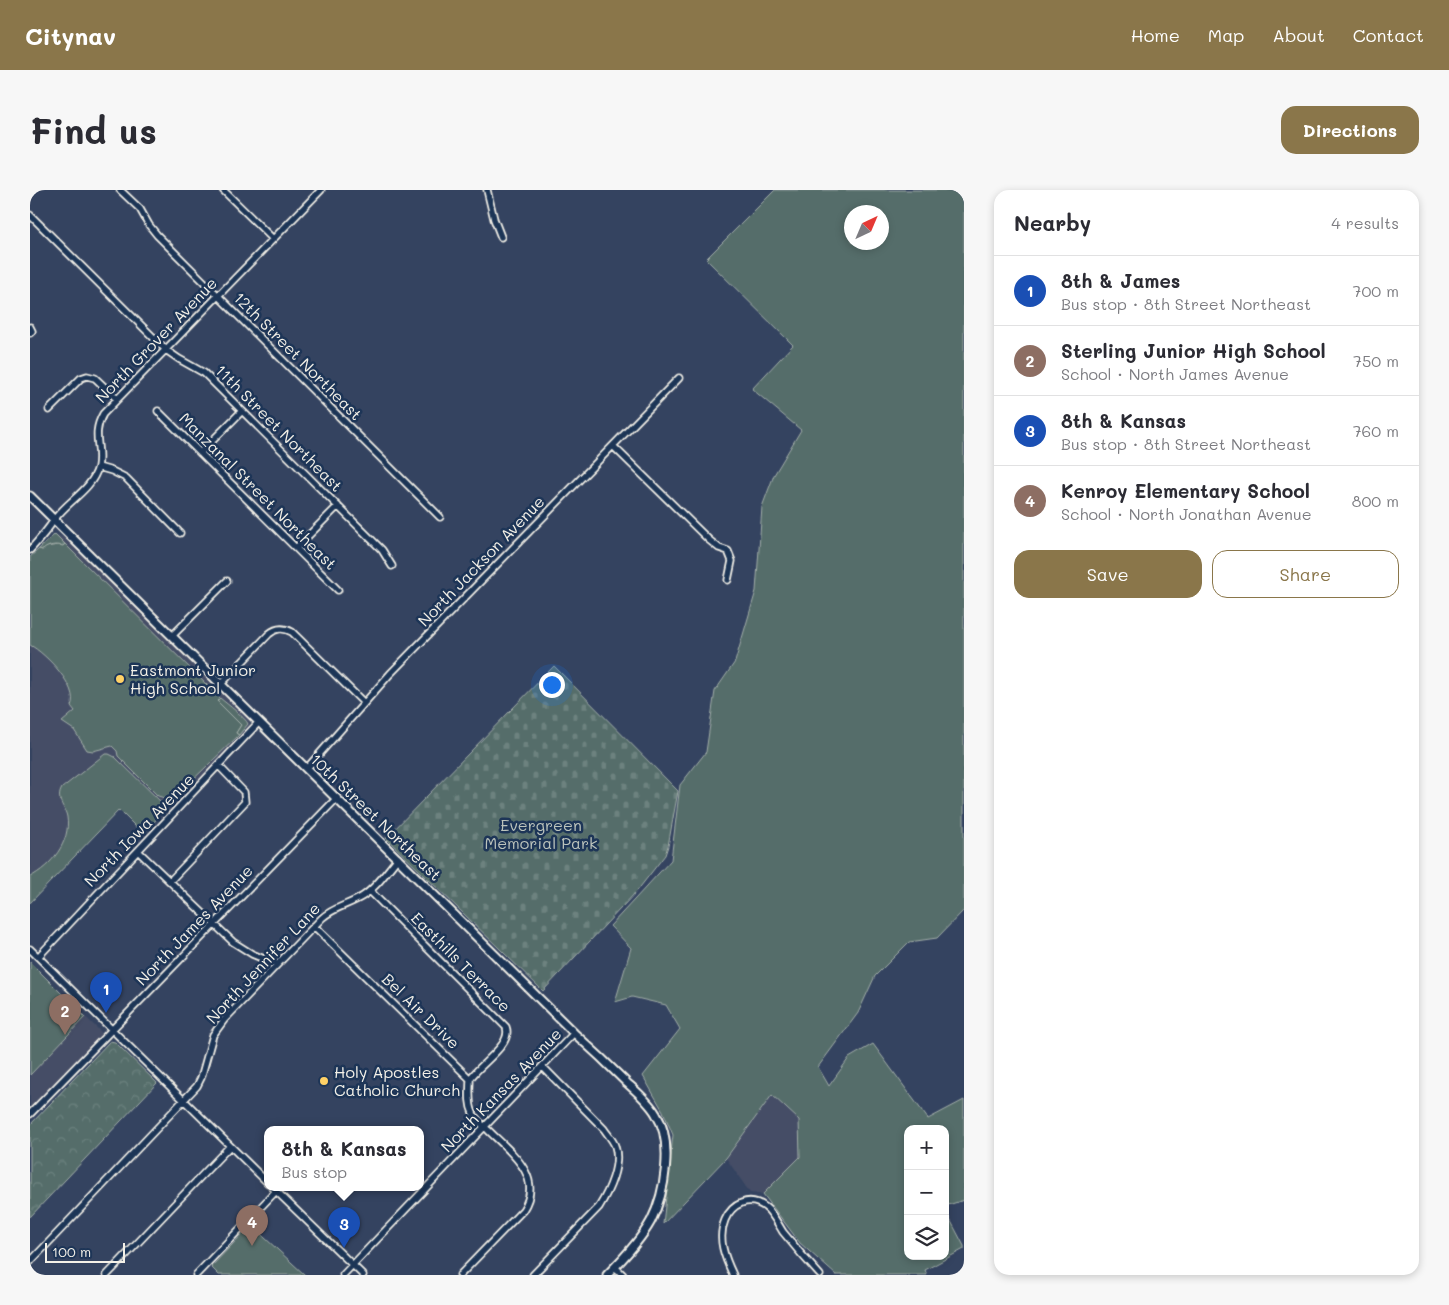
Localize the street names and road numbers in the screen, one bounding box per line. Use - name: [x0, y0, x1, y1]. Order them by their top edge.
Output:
- street label: North Grover Avenue: [90, 272, 221, 407]
- street label: 12th Street Northeast: [230, 287, 367, 424]
- street label: 11th Street Northeast: [211, 360, 347, 496]
- street label: Manzanal Street Northeast: [175, 407, 342, 574]
- street label: North Jackson Avenue: [413, 491, 549, 630]
- street label: 10th Street Northeast: [306, 749, 446, 885]
- street label: North Iowa Avenue: [79, 768, 198, 891]
- street label: North James Avenue: [130, 860, 257, 990]
- street label: North Jennifer Lane: [201, 898, 324, 1028]
- street label: Easthills Terrace: [407, 907, 516, 1016]
- street label: Bel Air Drive: [378, 968, 465, 1053]
- street label: North Kansas Avenue: [436, 1023, 566, 1156]

